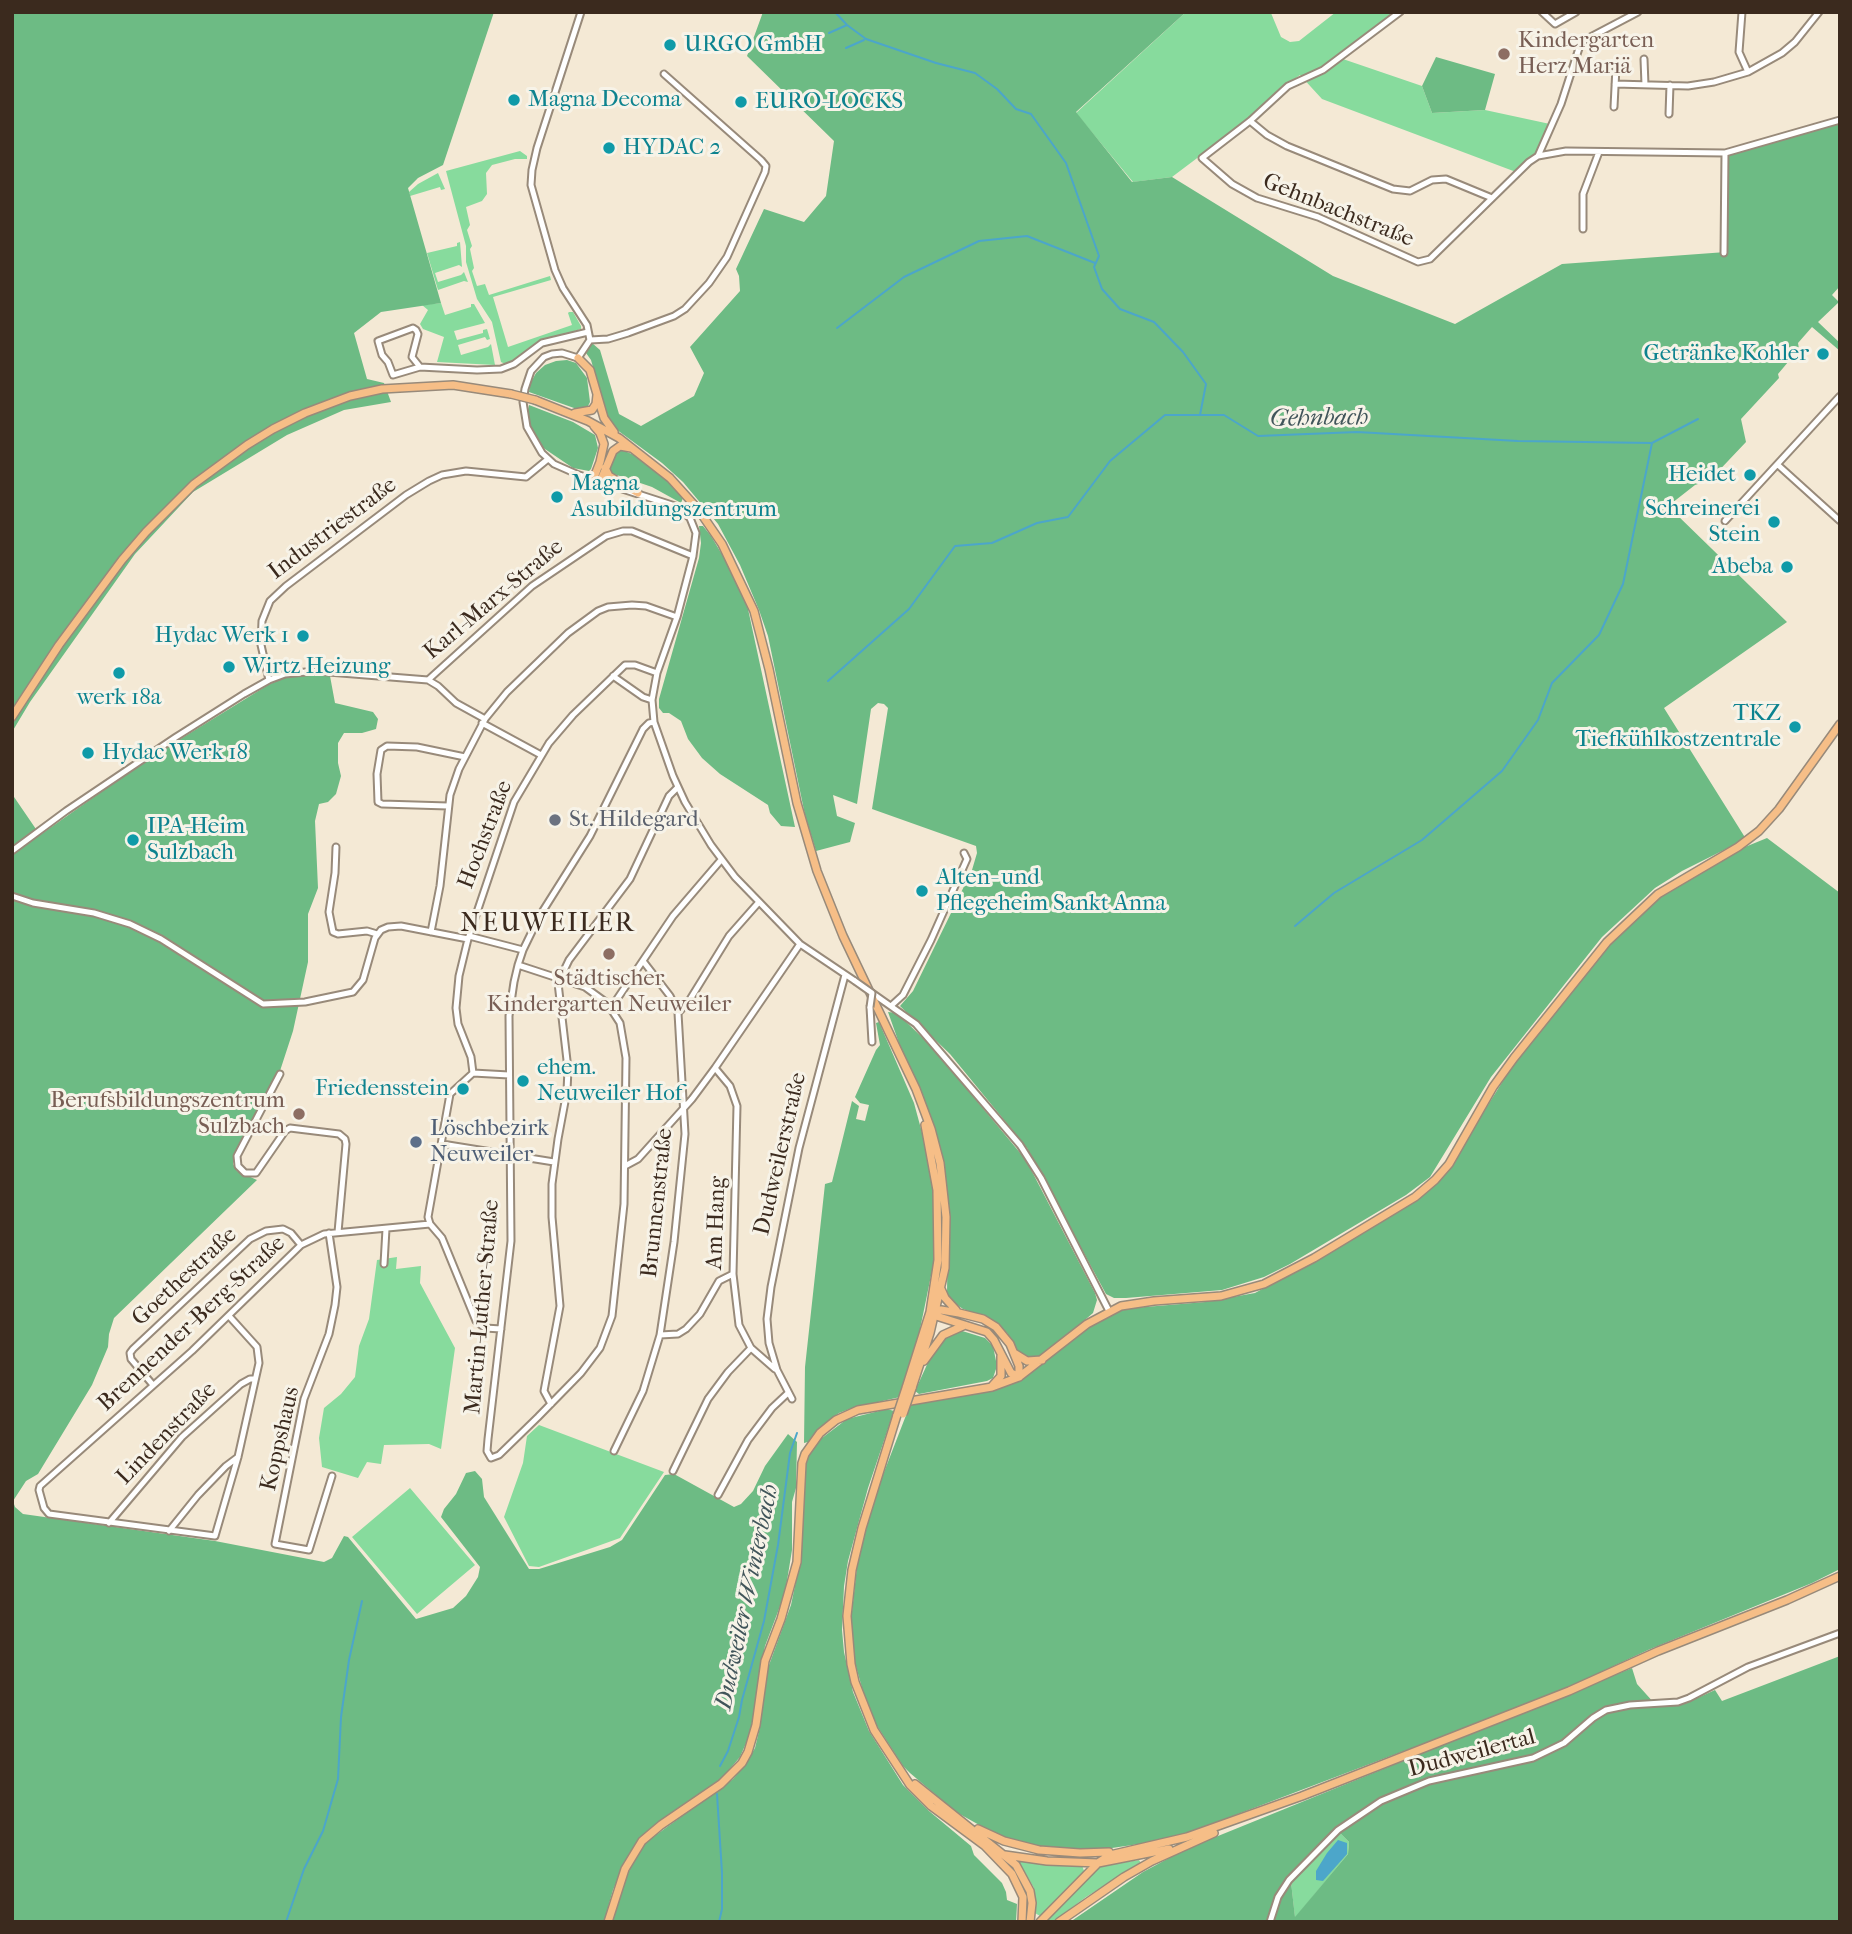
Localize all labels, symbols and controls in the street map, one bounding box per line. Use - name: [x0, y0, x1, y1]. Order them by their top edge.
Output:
- place label: Kindergarten Herz Mariä: [1518, 27, 1654, 81]
- place label: URGO GmbH: [684, 31, 823, 59]
- marker: URGO GmbH: [662, 37, 678, 53]
- marker: Kindergarten Herz Mariä: [1496, 46, 1512, 62]
- place label: Magna Decoma: [528, 86, 681, 114]
- place label: EURO-LOCKS: [755, 88, 903, 116]
- marker: Magna Decoma: [506, 92, 522, 108]
- marker: EURO-LOCKS: [733, 94, 749, 110]
- place label: HYDAC 2: [623, 134, 721, 162]
- marker: HYDAC 2: [601, 140, 617, 156]
- street label: Gehnbachstraße: [1258, 168, 1418, 254]
- place label: Getränke Kohler: [1643, 340, 1809, 368]
- marker: Getränke Kohler: [1815, 346, 1831, 362]
- water label: Gehnbach: [1270, 404, 1368, 434]
- place label: Heidet: [1668, 461, 1736, 489]
- marker: Heidet: [1742, 467, 1758, 483]
- place label: Magna Asubildungszentrum: [571, 470, 777, 524]
- street label: Industriestraße: [263, 472, 403, 586]
- marker: Magna Asubildungszentrum: [549, 489, 565, 505]
- place label: Schreinerei Stein: [1645, 495, 1760, 549]
- marker: Schreinerei Stein: [1766, 514, 1782, 530]
- street label: Karl-Marx-Straße: [419, 534, 569, 666]
- place label: Abeba: [1712, 553, 1773, 581]
- marker: Abeba: [1779, 559, 1795, 575]
- place label: Hydac Werk 1: [155, 622, 289, 650]
- marker: Hydac Werk 1: [295, 628, 311, 644]
- place label: Wirtz Heizung: [243, 653, 390, 681]
- marker: Wirtz Heizung: [221, 659, 237, 675]
- marker: werk 18a: [111, 665, 127, 681]
- place label: werk 18a: [77, 684, 161, 712]
- place label: TKZ Tiefkühlkostzentrale: [1575, 700, 1781, 754]
- marker: TKZ Tiefkühlkostzentrale: [1787, 719, 1803, 735]
- place label: Hydac Werk 18: [102, 739, 248, 767]
- marker: Hydac Werk 18: [80, 745, 96, 761]
- street label: Hochstraße: [453, 777, 519, 893]
- place label: St. Hildegard: [569, 806, 698, 834]
- marker: St. Hildegard: [547, 812, 563, 828]
- place label: IPA-Heim Sulzbach: [147, 813, 245, 867]
- marker: IPA-Heim Sulzbach: [125, 832, 141, 848]
- place label: Alten- und Pflegeheim Sankt Anna: [936, 864, 1166, 918]
- marker: Alten- und Pflegeheim Sankt Anna: [914, 883, 930, 899]
- district label: NEUWEILER: [461, 909, 635, 941]
- marker: Städtischer Kindergarten Neuweiler: [601, 946, 617, 962]
- place label: Städtischer Kindergarten Neuweiler: [487, 965, 731, 1019]
- place label: ehem. Neuweiler Hof: [537, 1054, 682, 1108]
- street label: Dudweilerstraße: [749, 1070, 813, 1238]
- marker: ehem. Neuweiler Hof: [515, 1073, 531, 1089]
- place label: Friedensstein: [315, 1075, 449, 1103]
- marker: Friedensstein: [455, 1081, 471, 1097]
- place label: Berufsbildungszentrum Sulzbach: [50, 1087, 285, 1141]
- marker: Berufsbildungszentrum Sulzbach: [291, 1106, 307, 1122]
- place label: Löschbezirk Neuweiler: [430, 1115, 549, 1169]
- street label: Brunnenstraße: [636, 1127, 680, 1279]
- marker: Löschbezirk Neuweiler: [408, 1134, 424, 1150]
- street label: Am Hang: [702, 1176, 732, 1270]
- street label: Martin-Luther-Straße: [460, 1199, 506, 1415]
- street label: Goethestraße: [127, 1222, 243, 1332]
- street label: Brennender-Berg-Straße: [93, 1230, 291, 1418]
- street label: Lindenstraße: [111, 1377, 223, 1491]
- street label: Koppshaus: [256, 1384, 306, 1494]
- water label: Dudweiler Winterbach: [710, 1482, 786, 1712]
- street label: Dudweilertal: [1405, 1724, 1539, 1784]

